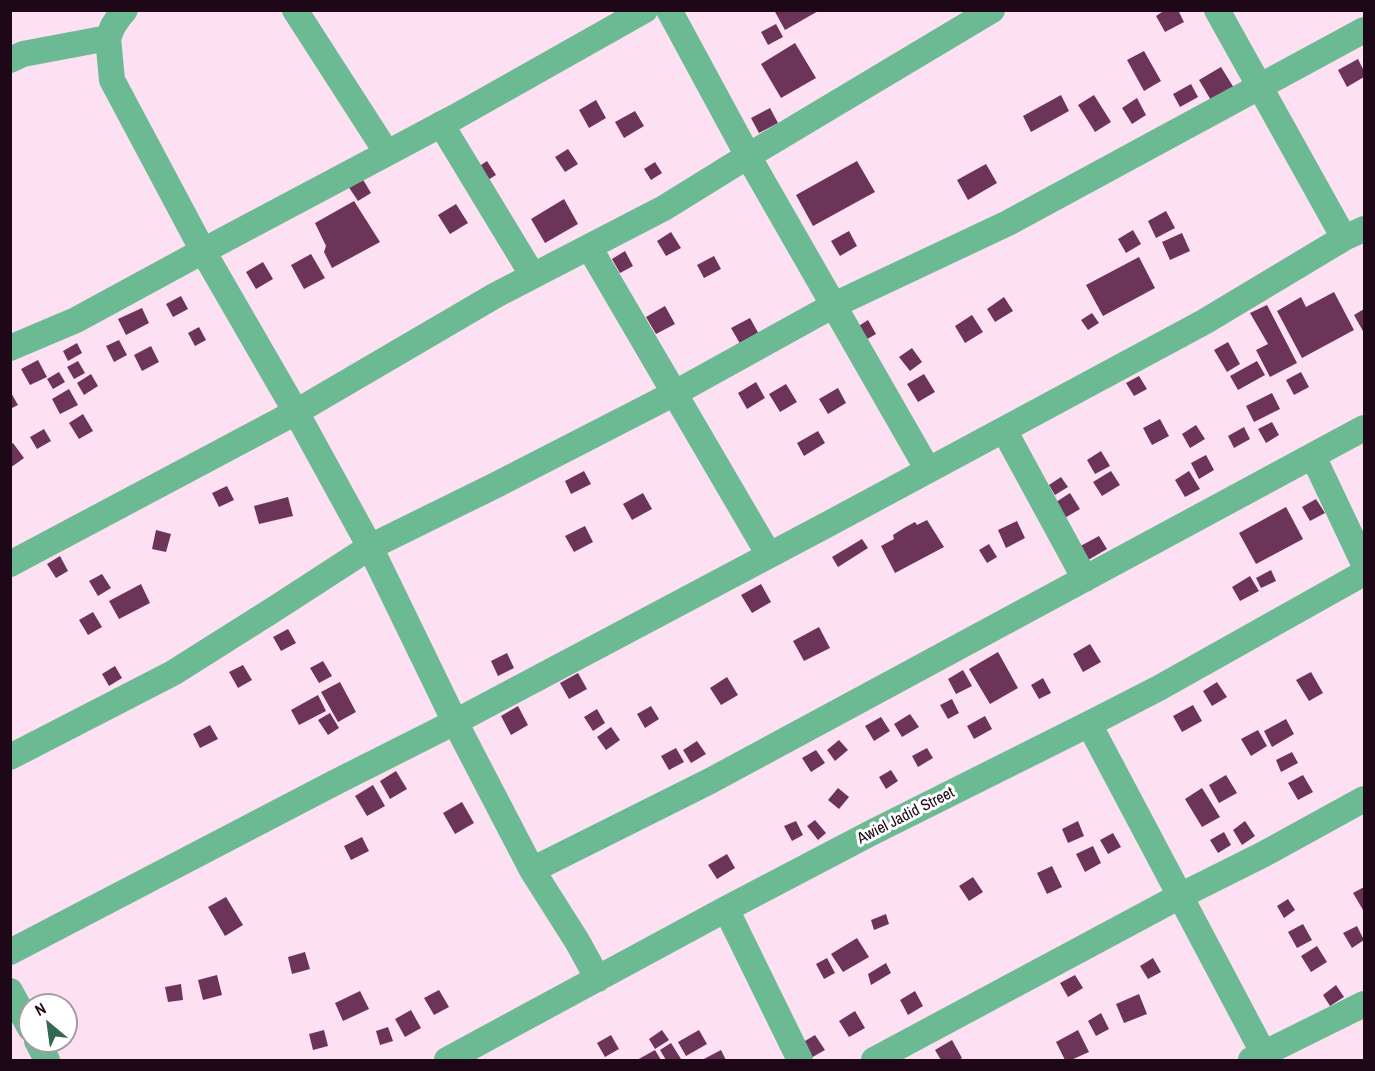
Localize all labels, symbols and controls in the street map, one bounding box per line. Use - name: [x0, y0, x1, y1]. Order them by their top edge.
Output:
- street label: Awiel Jadid Street: [854, 783, 958, 849]
- north arrow: [18, 993, 78, 1053]
- text: N: [31, 997, 50, 1021]

